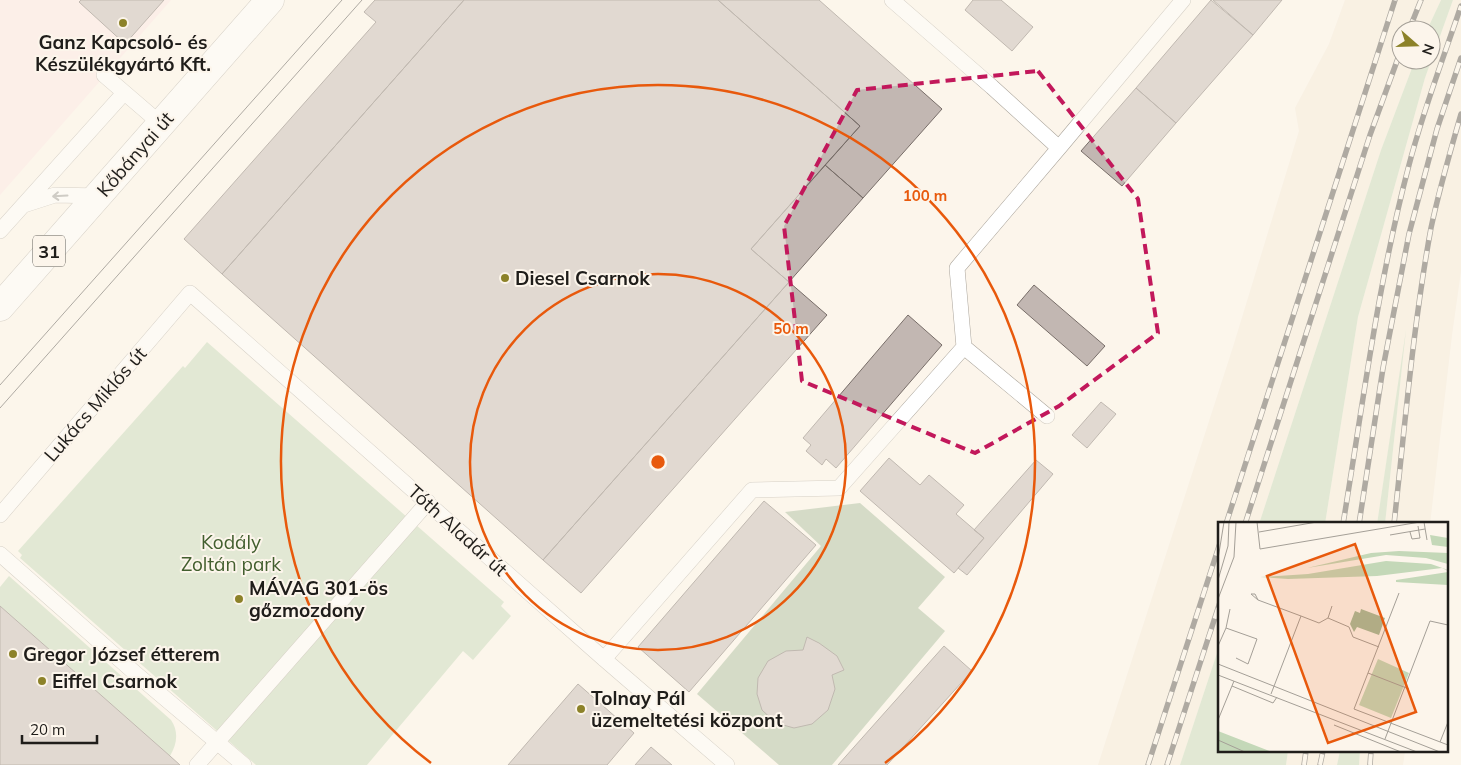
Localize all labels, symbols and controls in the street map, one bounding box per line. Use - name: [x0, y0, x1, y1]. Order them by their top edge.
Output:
- marker: Ganz Kapcsoló- és Készülékgyártó Kft.: [117, 17, 129, 29]
- north arrow: [1391, 20, 1441, 70]
- place label: Ganz Kapcsoló- és Készülékgyártó Kft.: [35, 30, 211, 76]
- text: N: [1418, 41, 1438, 57]
- street label: Kőbányai út: [92, 106, 179, 201]
- text: 100 m: [903, 186, 947, 205]
- one-way arrow: [52, 191, 68, 200]
- road number: 31: [33, 236, 65, 266]
- place label: Diesel Csarnok: [515, 266, 650, 290]
- marker: Diesel Csarnok: [499, 272, 511, 284]
- text: 50 m: [773, 319, 809, 338]
- street label: Lukács Miklós út: [39, 341, 152, 466]
- centre of rings: [649, 453, 667, 471]
- street label: Tóth Aladár út: [403, 479, 513, 581]
- inset map: [1218, 522, 1448, 752]
- park label: Kodály Zoltán park: [181, 530, 281, 576]
- place label: MÁVAG 301-ös gőzmozdony: [249, 576, 388, 622]
- marker: MÁVAG 301-ös gőzmozdony: [233, 593, 245, 605]
- place label: Gregor József étterem: [23, 642, 220, 666]
- marker: Gregor József étterem: [7, 648, 19, 660]
- place label: Eiffel Csarnok: [52, 669, 177, 693]
- marker: Eiffel Csarnok: [36, 675, 48, 687]
- place label: Tolnay Pál üzemeltetési központ: [591, 686, 783, 732]
- marker: Tolnay Pál üzemeltetési központ: [575, 703, 587, 715]
- scale bar: [22, 712, 98, 744]
- text: 20 m: [30, 720, 65, 739]

